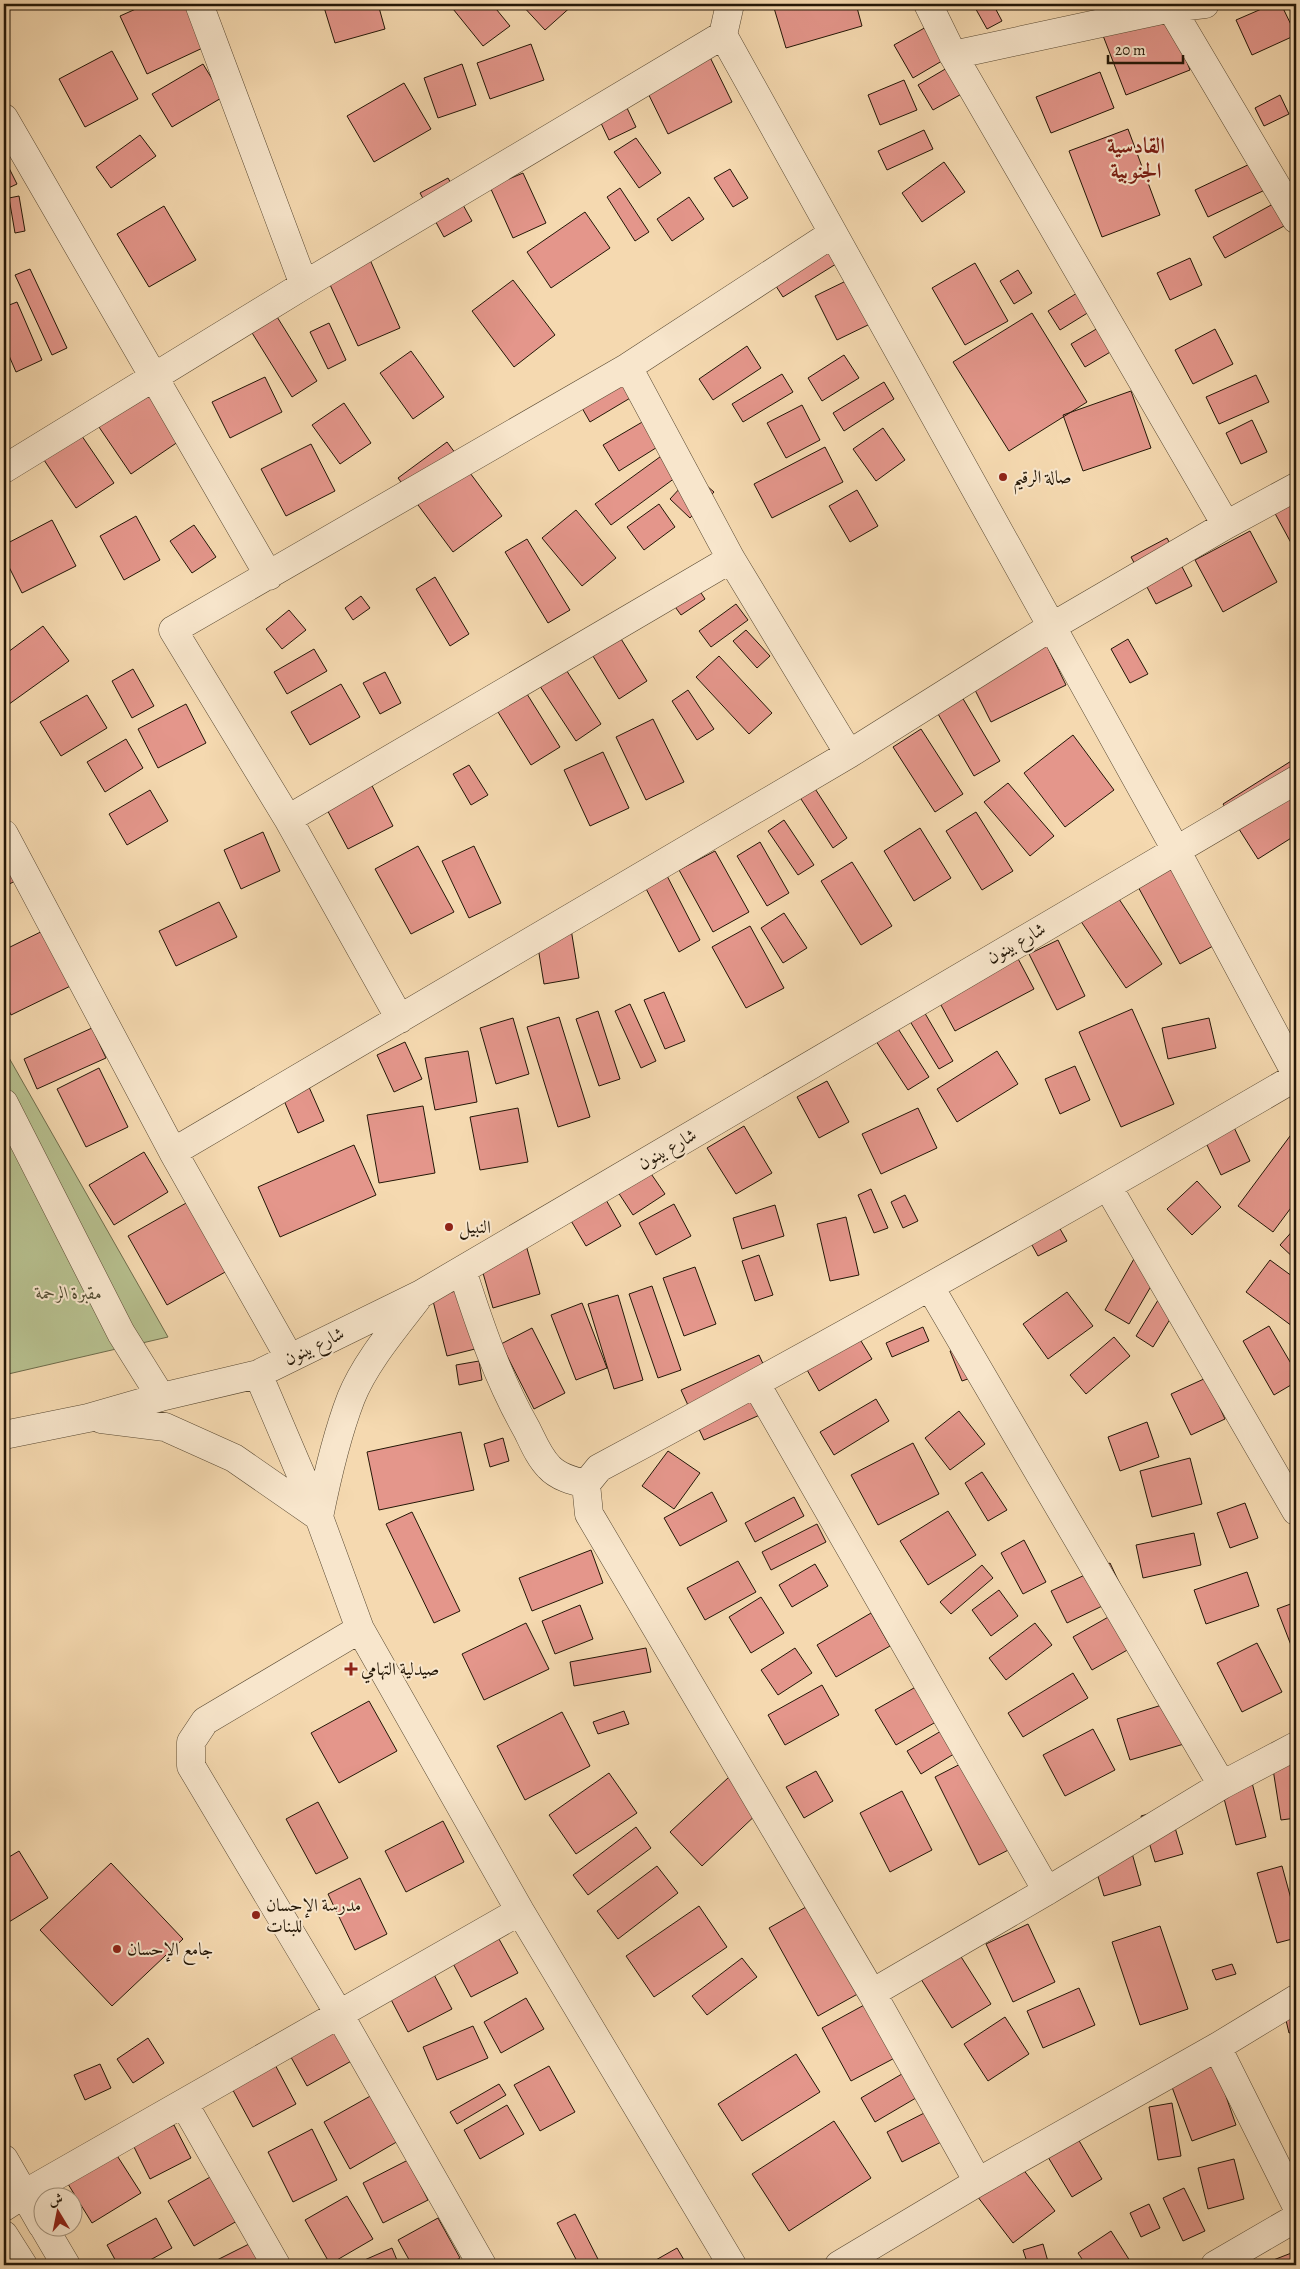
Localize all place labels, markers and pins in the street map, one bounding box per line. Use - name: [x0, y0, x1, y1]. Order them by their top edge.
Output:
- place label: صالة الرقيم: [1013, 465, 1072, 495]
- marker: صالة الرقيم: [997, 471, 1009, 483]
- place label: النبيل: [459, 1215, 491, 1240]
- marker: النبيل: [443, 1221, 455, 1233]
- place label: صيدلية التهامي: [361, 1657, 439, 1684]
- marker: صيدلية التهامي: [345, 1663, 357, 1675]
- place label: مدرسة الإحسان للبنات: [266, 1893, 361, 1938]
- marker: مدرسة الإحسان للبنات: [250, 1909, 262, 1921]
- place label: جامع الإحسان: [127, 1937, 213, 1965]
- marker: جامع الإحسان: [111, 1943, 123, 1955]

